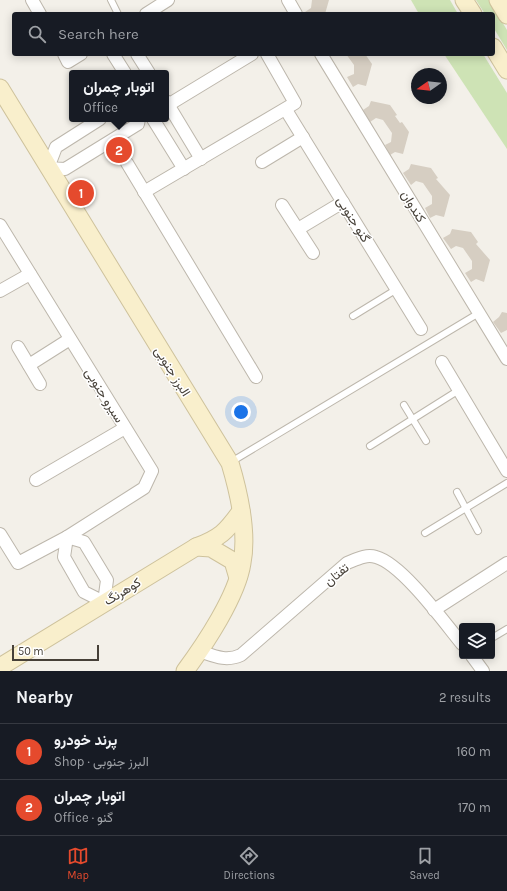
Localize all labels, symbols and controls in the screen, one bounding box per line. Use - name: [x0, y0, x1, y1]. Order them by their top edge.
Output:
- search box: [12, 12, 495, 56]
- icon: search: [26, 23, 48, 45]
- text: Search here: [58, 25, 139, 43]
- north arrow: [411, 68, 447, 104]
- popup: [69, 70, 169, 122]
- text: اتوبار چمران: [83, 78, 155, 96]
- text: Office: [83, 100, 118, 115]
- pin: 2: [106, 135, 132, 165]
- pin: 1: [68, 178, 94, 208]
- street label: کندوان: [397, 188, 429, 226]
- street label: گنو جنوبی: [333, 194, 374, 246]
- street label: البرز جنوبی: [151, 344, 194, 400]
- street label: سیرو جنوبی: [81, 365, 127, 426]
- your location: [231, 402, 251, 422]
- street label: تفتان: [321, 560, 352, 590]
- street label: کوهرنگ: [101, 574, 144, 609]
- map controls: [459, 623, 495, 659]
- button: layers: [459, 623, 495, 659]
- scale bar: [12, 643, 99, 662]
- text: 50 m: [18, 645, 44, 658]
- text: Nearby: [16, 687, 73, 707]
- text: 2 results: [439, 690, 491, 705]
- text: پرند خودرو: [54, 731, 117, 749]
- text: 1: [27, 744, 31, 759]
- text: 160 m: [456, 744, 491, 759]
- text: Shop · البرز جنوبی: [54, 754, 149, 769]
- text: اتوبار چمران: [54, 787, 125, 805]
- text: 2: [25, 800, 33, 815]
- text: 170 m: [458, 800, 491, 815]
- text: Office · گنو: [54, 810, 113, 825]
- tab: Map: [67, 845, 89, 882]
- tab: Directions: [223, 845, 275, 882]
- tab: Saved: [409, 845, 440, 882]

